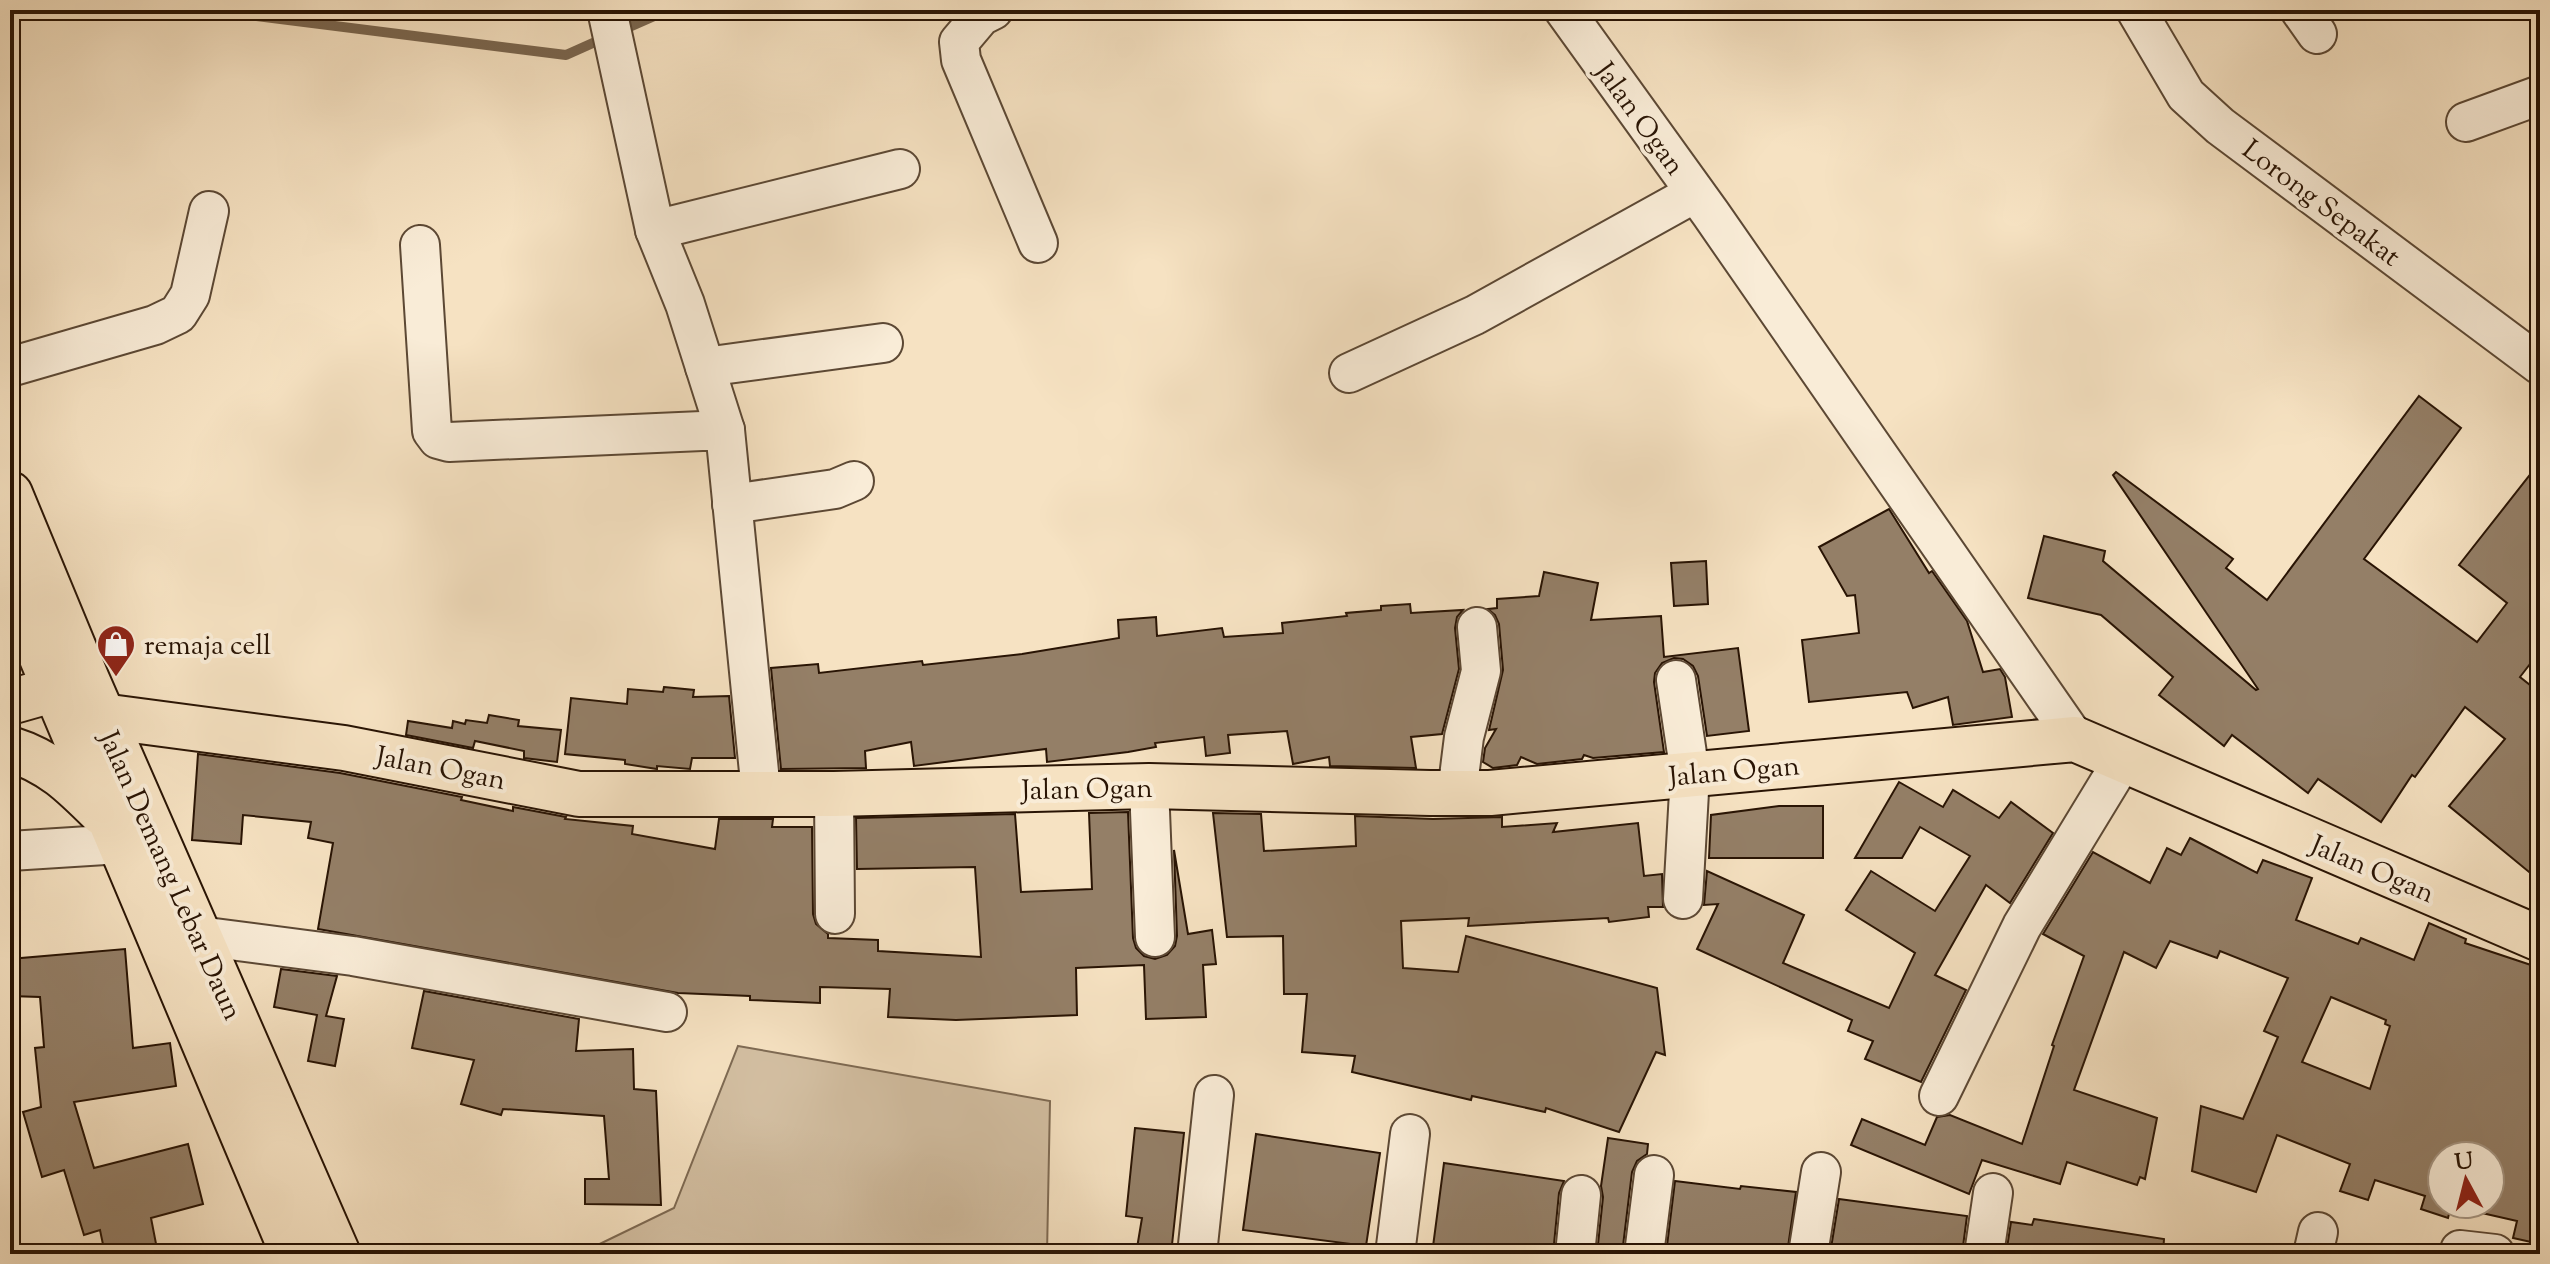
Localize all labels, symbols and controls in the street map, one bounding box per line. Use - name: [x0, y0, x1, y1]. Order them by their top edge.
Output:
- street label: Jalan Ogan: [1583, 53, 1693, 185]
- street label: Lorong Sepakat: [2233, 131, 2408, 278]
- shop icon: remaja cell: [95, 623, 137, 678]
- place label: remaja cell: [144, 627, 271, 667]
- street label: Jalan Demang Lebar Daun: [87, 723, 251, 1027]
- street label: Jalan Ogan: [370, 737, 509, 802]
- street label: Jalan Ogan: [1665, 747, 1801, 799]
- street label: Jalan Ogan: [1019, 770, 1153, 812]
- street label: Jalan Ogan: [2302, 826, 2440, 915]
- north arrow: [2426, 1140, 2506, 1220]
- text: U: [2453, 1146, 2475, 1180]

